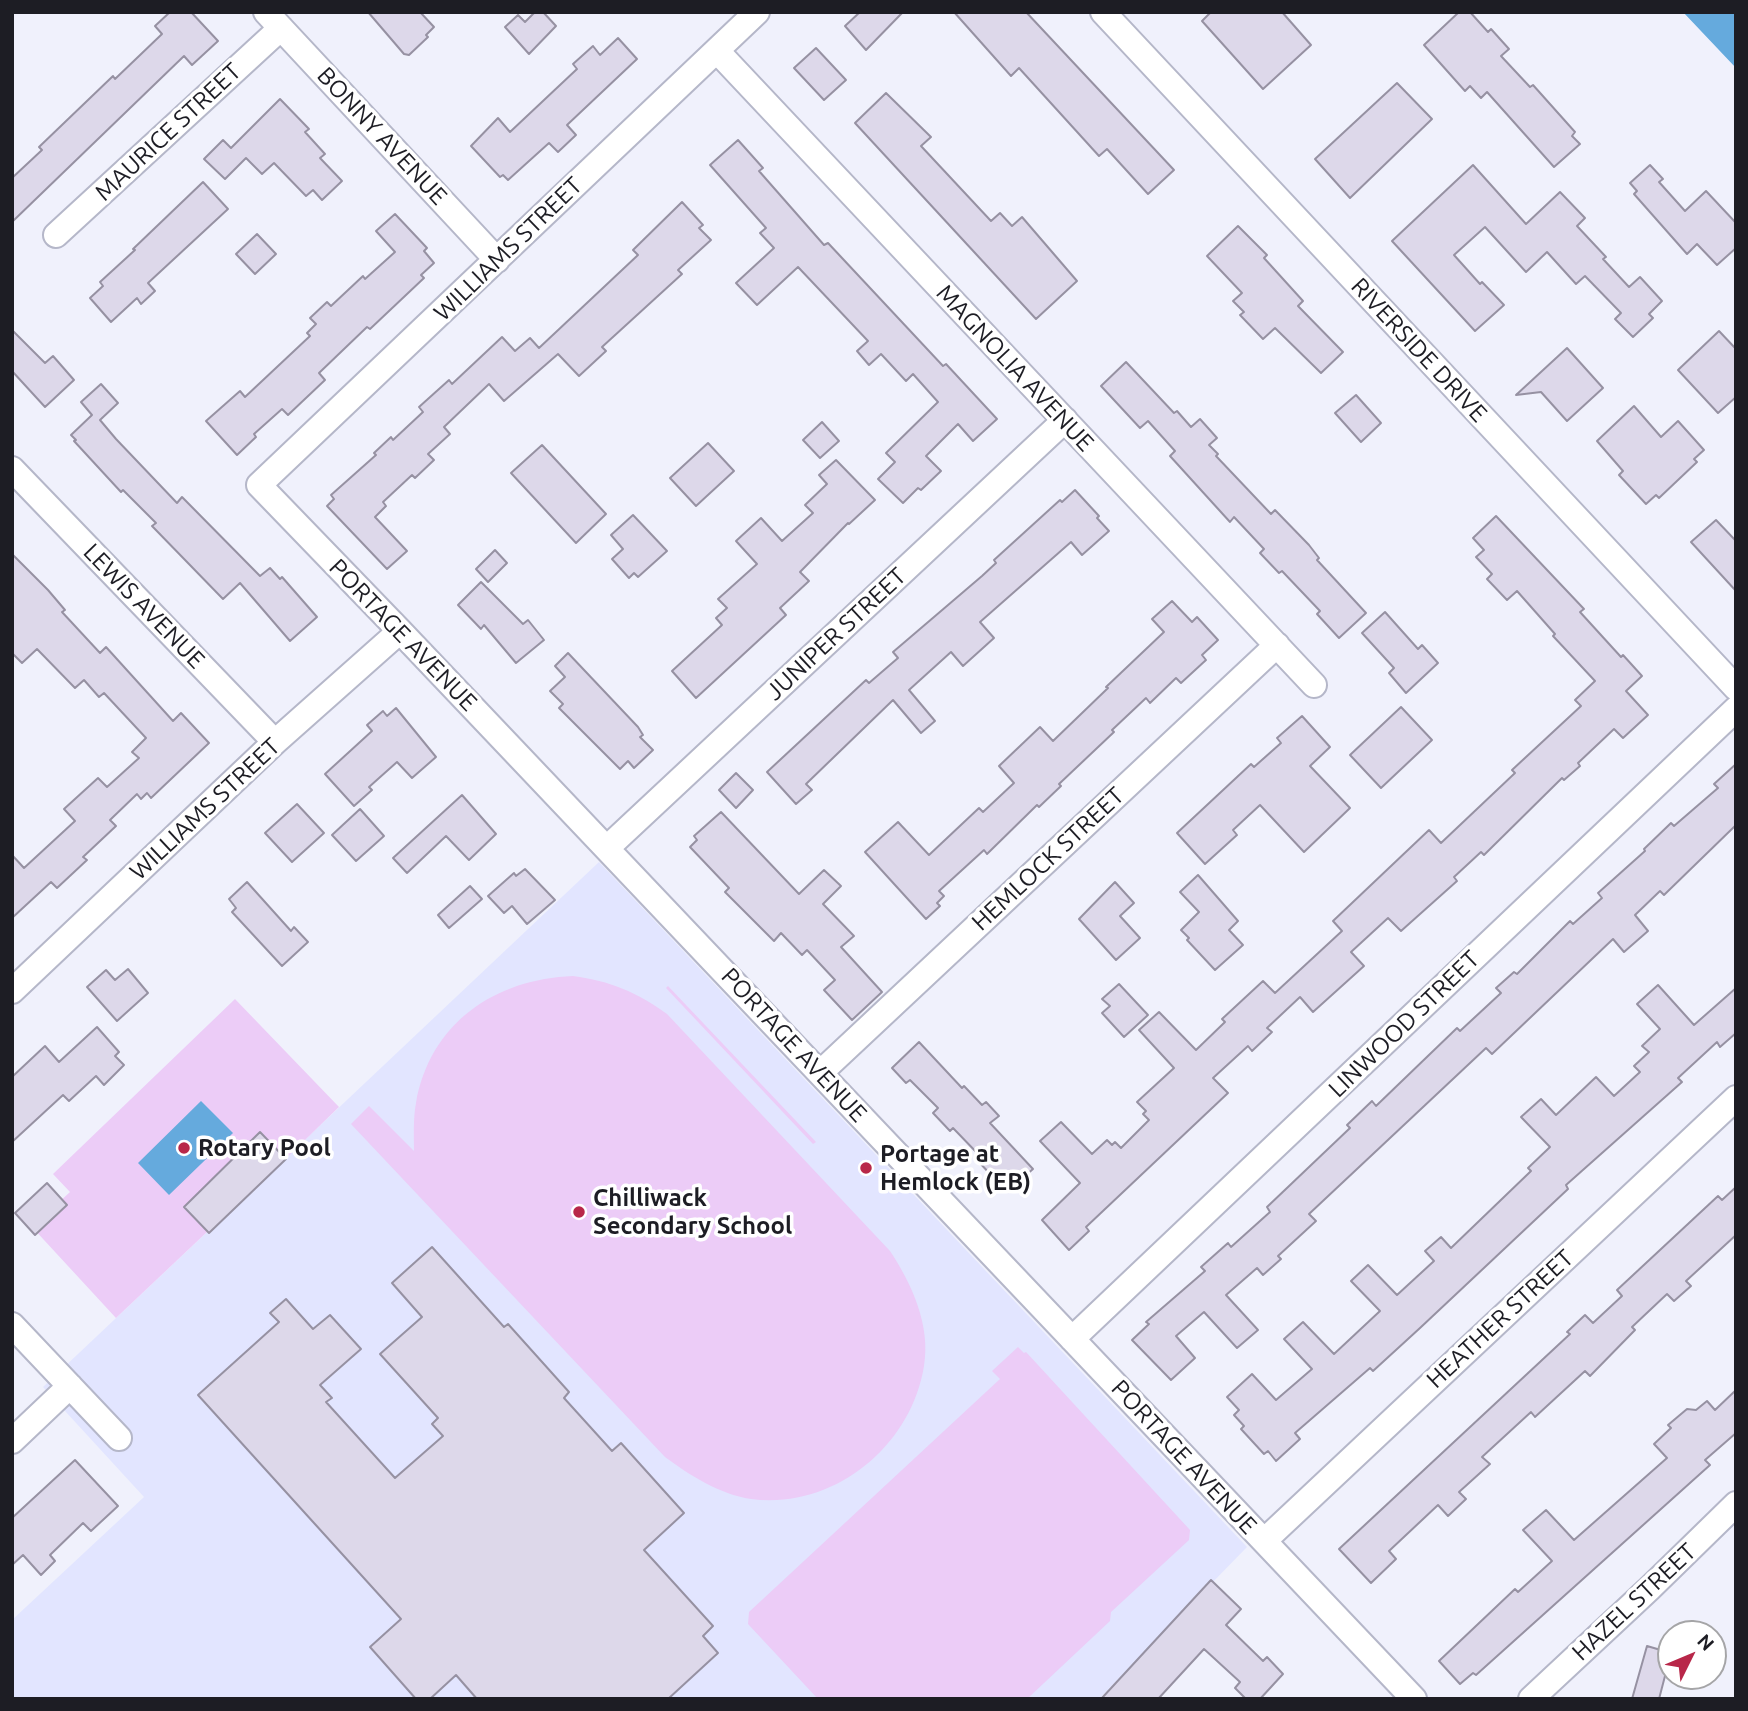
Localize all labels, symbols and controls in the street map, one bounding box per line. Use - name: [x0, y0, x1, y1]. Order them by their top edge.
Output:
- street label: MAURICE STREET: [89, 57, 247, 207]
- street label: BONNY AVENUE: [311, 61, 453, 211]
- street label: WILLIAMS STREET: [428, 171, 588, 327]
- street label: RIVERSIDE DRIVE: [1345, 272, 1493, 428]
- street label: MAGNOLIA AVENUE: [930, 279, 1100, 457]
- street label: LEWIS AVENUE: [77, 538, 211, 674]
- street label: PORTAGE AVENUE: [323, 553, 483, 717]
- street label: JUNIPER STREET: [760, 562, 912, 706]
- street label: WILLIAMS STREET: [124, 732, 286, 886]
- street label: HEMLOCK STREET: [966, 781, 1130, 937]
- street label: LINWOOD STREET: [1323, 945, 1485, 1103]
- street label: PORTAGE AVENUE: [715, 962, 873, 1128]
- place label: Rotary Pool: [198, 1134, 331, 1162]
- marker: Rotary Pool: [176, 1140, 192, 1156]
- place label: Portage at Hemlock (EB): [880, 1140, 1031, 1196]
- marker: Portage at Hemlock (EB): [858, 1160, 874, 1176]
- place label: Chilliwack Secondary School: [593, 1184, 792, 1240]
- marker: Chilliwack Secondary School: [571, 1204, 587, 1220]
- street label: HEATHER STREET: [1421, 1244, 1579, 1394]
- street label: PORTAGE AVENUE: [1105, 1374, 1263, 1540]
- street label: HAZEL STREET: [1566, 1537, 1702, 1667]
- north arrow: [1657, 1620, 1727, 1690]
- text: N: [1693, 1629, 1719, 1655]

